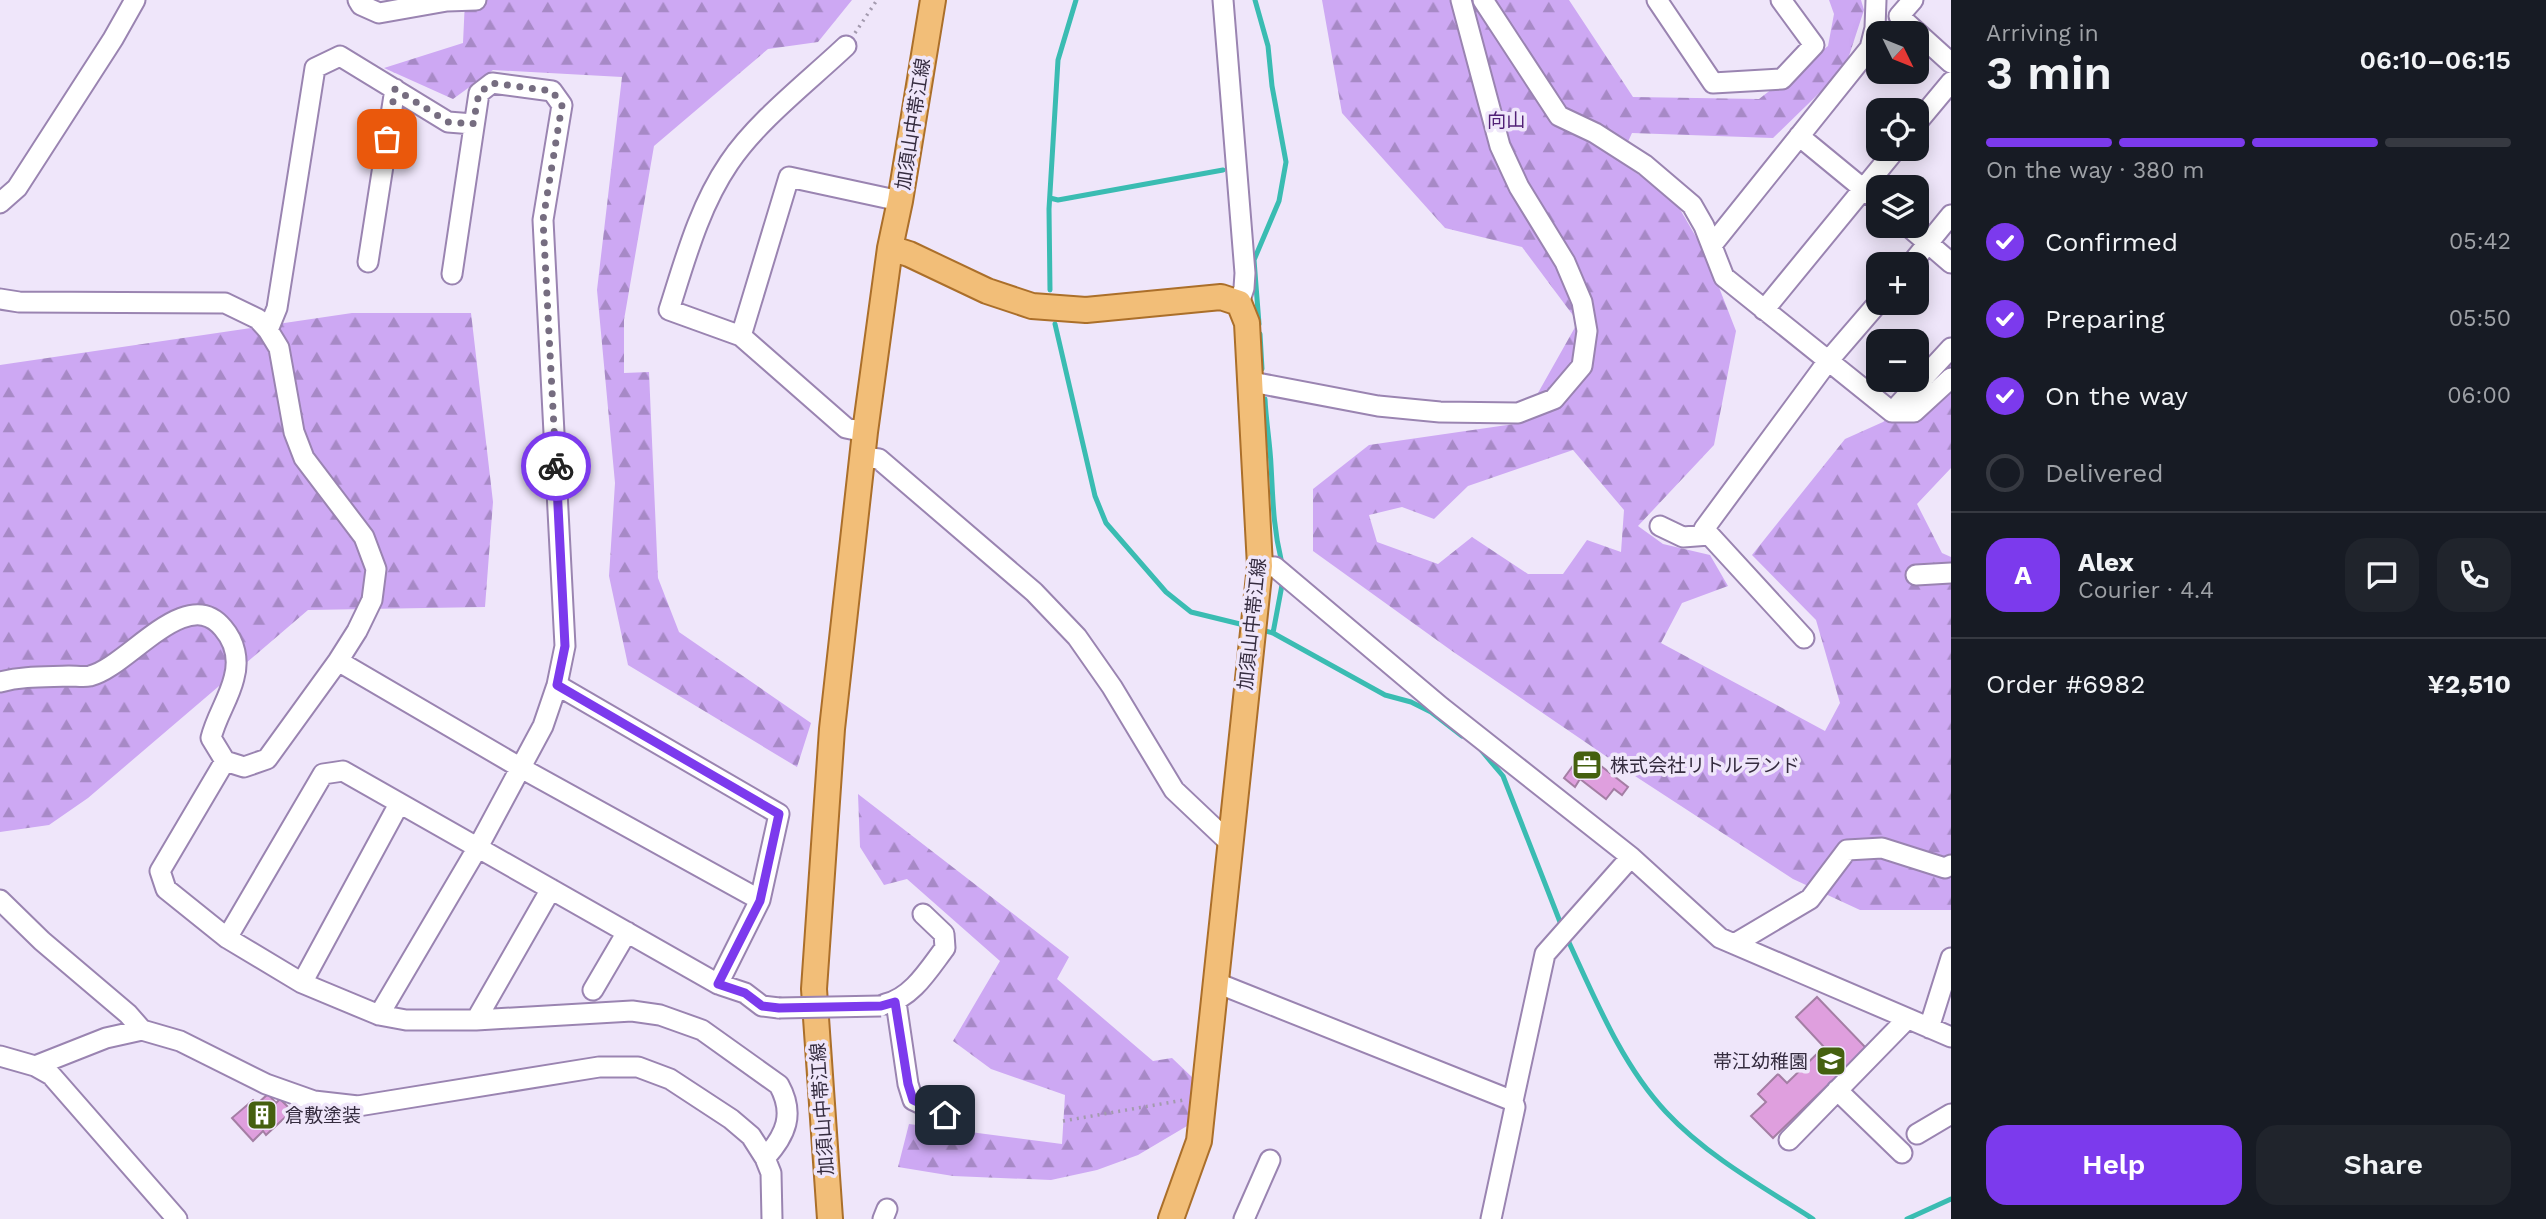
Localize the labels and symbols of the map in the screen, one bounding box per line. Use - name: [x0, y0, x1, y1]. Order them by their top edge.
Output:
- north arrow: [1866, 21, 1928, 84]
- street label: 加須山中帯江線: [891, 57, 935, 191]
- pin: [357, 109, 417, 169]
- park label: 向山: [1487, 109, 1525, 132]
- courier: [521, 431, 591, 501]
- street label: 加須山中帯江線: [1234, 557, 1270, 691]
- office icon: 株式会社リトルランド: [1570, 748, 1604, 782]
- place label: 株式会社リトルランド: [1610, 754, 1800, 777]
- street label: 加須山中帯江線: [806, 1042, 838, 1176]
- school or university icon: 帯江幼稚園: [1814, 1044, 1848, 1078]
- place label: 帯江幼稚園: [1713, 1050, 1808, 1073]
- pin: [915, 1085, 975, 1145]
- building icon: 倉敷塗装: [245, 1098, 279, 1132]
- place label: 倉敷塗装: [285, 1104, 361, 1127]

